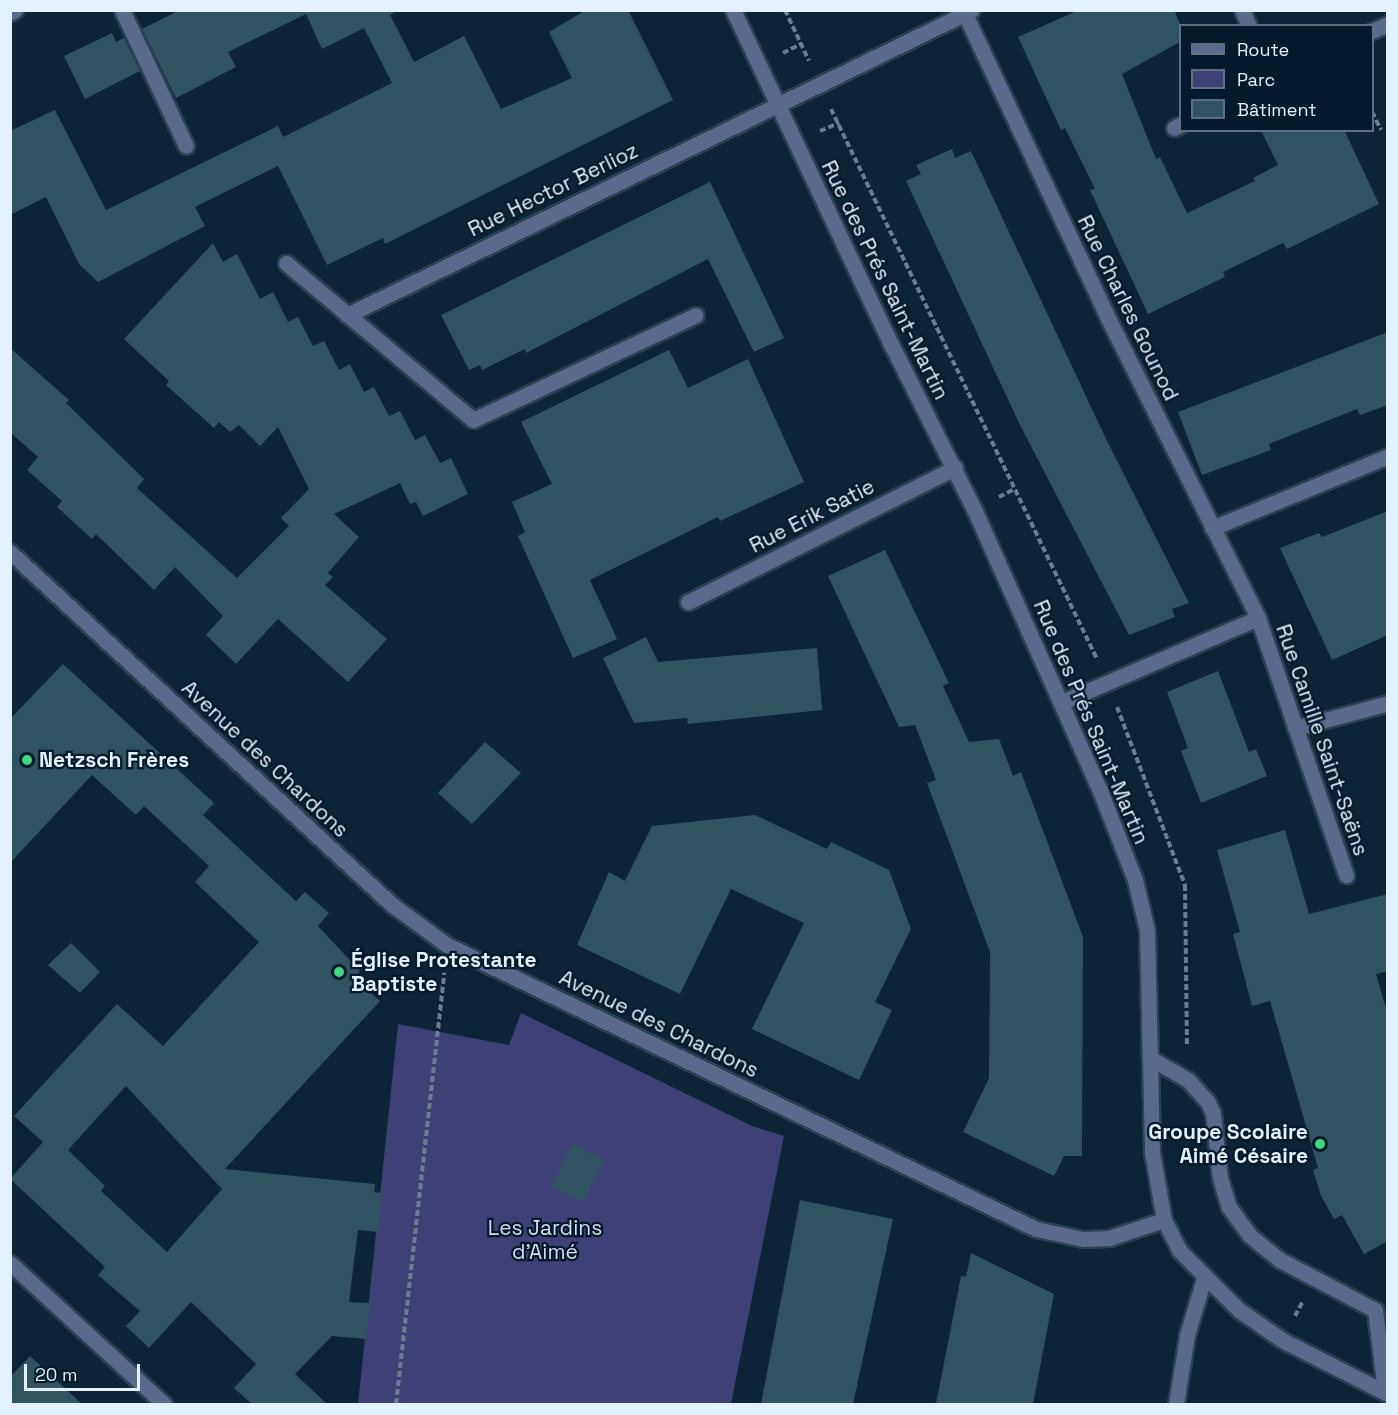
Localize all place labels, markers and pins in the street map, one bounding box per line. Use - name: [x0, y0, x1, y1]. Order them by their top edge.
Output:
- place label: Netzsch Frères: [39, 747, 189, 773]
- marker: Netzsch Frères: [20, 753, 34, 767]
- place label: Église Protestante Baptiste: [351, 947, 537, 997]
- marker: Église Protestante Baptiste: [332, 965, 346, 979]
- place label: Groupe Scolaire Aimé Césaire: [1148, 1119, 1308, 1169]
- marker: Groupe Scolaire Aimé Césaire: [1313, 1137, 1327, 1151]

